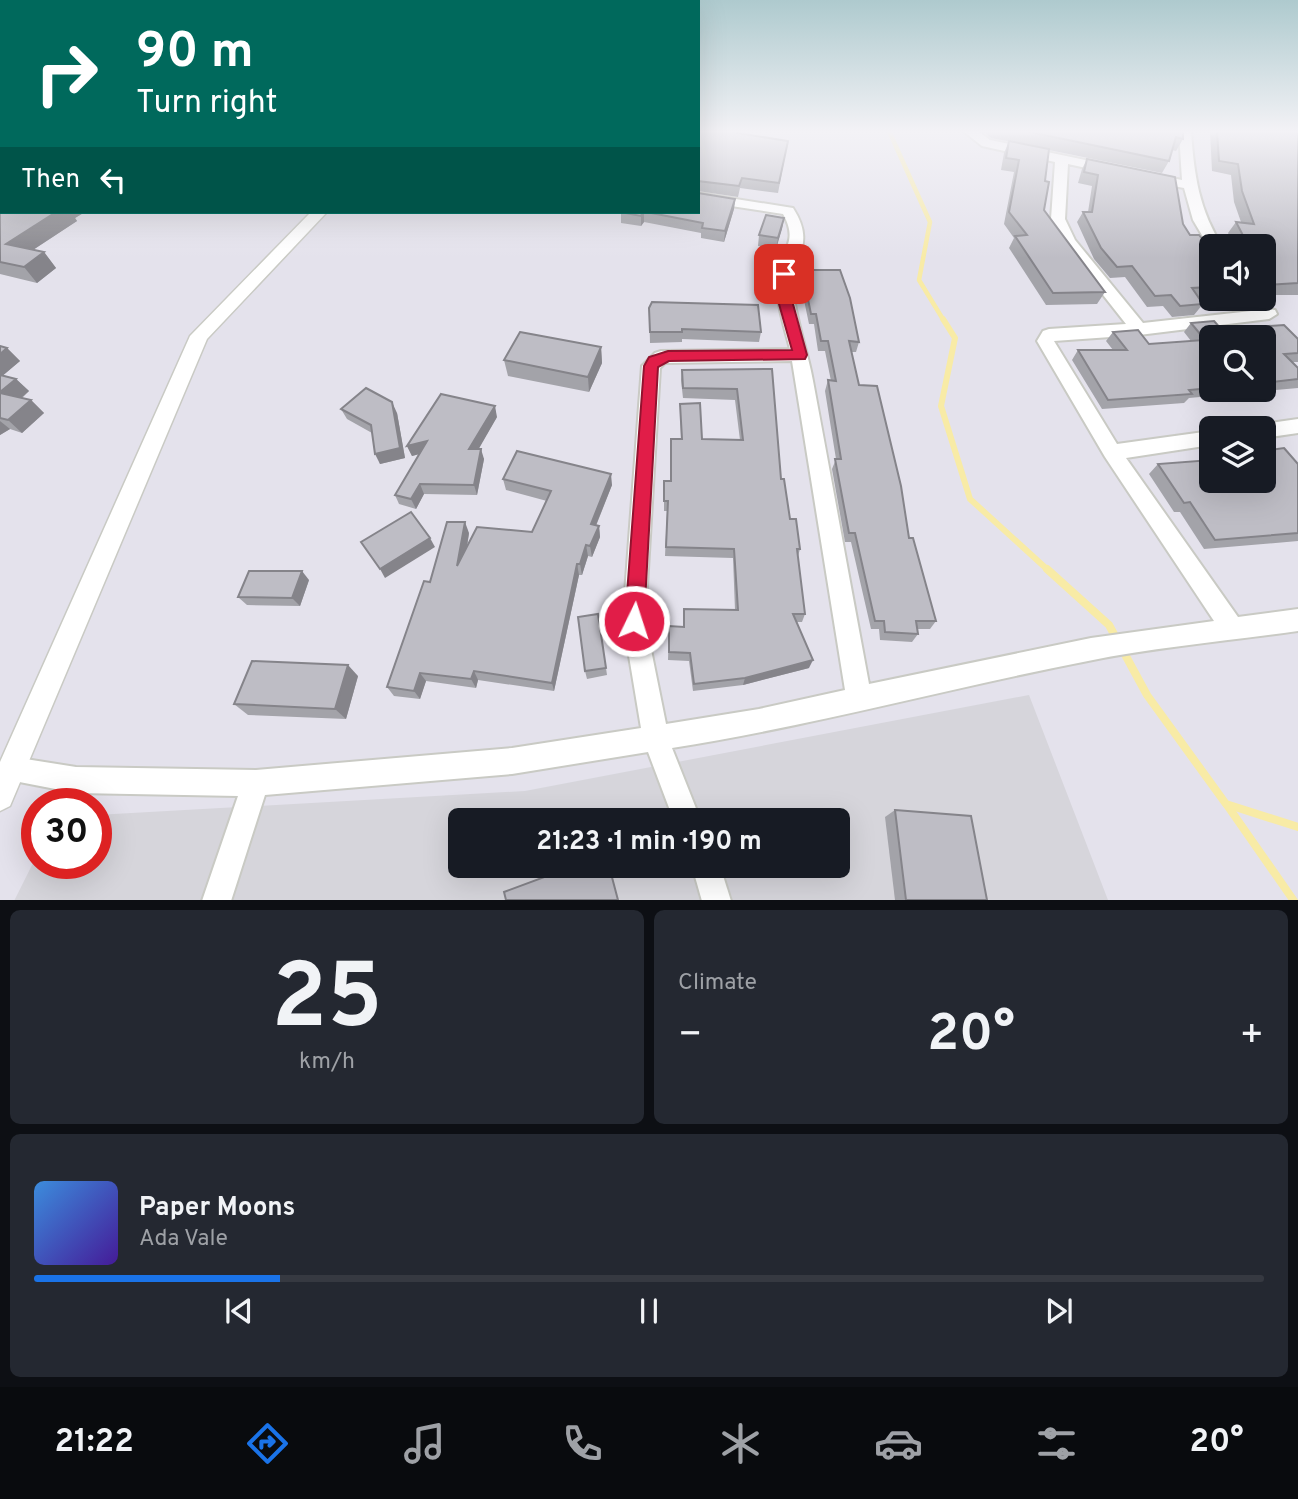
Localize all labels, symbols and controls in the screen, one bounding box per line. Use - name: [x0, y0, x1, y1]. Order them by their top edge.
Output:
- text: 90 m: [136, 23, 254, 85]
- icon: right: [21, 28, 112, 119]
- text: Turn right: [136, 84, 278, 124]
- icon: left: [94, 161, 132, 199]
- text: Then: [21, 164, 80, 197]
- map controls: [1199, 234, 1276, 493]
- button: sound: [1199, 234, 1276, 311]
- pin: [754, 244, 814, 304]
- icon: arrive: [765, 255, 803, 293]
- button: search: [1199, 325, 1276, 402]
- button: layers: [1199, 416, 1276, 493]
- position arrow: [597, 584, 671, 658]
- speed limit sign: 30: [21, 788, 112, 879]
- text: 21:23 · 1 min · 190 m: [536, 826, 762, 859]
- text: 25: [271, 945, 383, 1060]
- text: Climate: [678, 969, 757, 998]
- text: 20°: [927, 1003, 1015, 1069]
- text: −: [678, 1012, 703, 1061]
- text: +: [1239, 1012, 1264, 1061]
- text: km/h: [299, 1048, 355, 1077]
- text: Paper Moons: [139, 1192, 295, 1225]
- text: Ada Vale: [139, 1225, 228, 1254]
- icon: previous: [220, 1292, 258, 1330]
- icon: pause: [630, 1292, 668, 1330]
- icon: next: [1040, 1292, 1078, 1330]
- icon: directions: [243, 1419, 292, 1468]
- icon: music: [400, 1419, 449, 1468]
- icon: phone: [558, 1419, 607, 1468]
- icon: climate: [716, 1419, 765, 1468]
- icon: car: [874, 1419, 923, 1468]
- icon: filters: [1032, 1419, 1081, 1468]
- text: 21:22: [54, 1423, 134, 1463]
- text: 20°: [1190, 1423, 1244, 1463]

